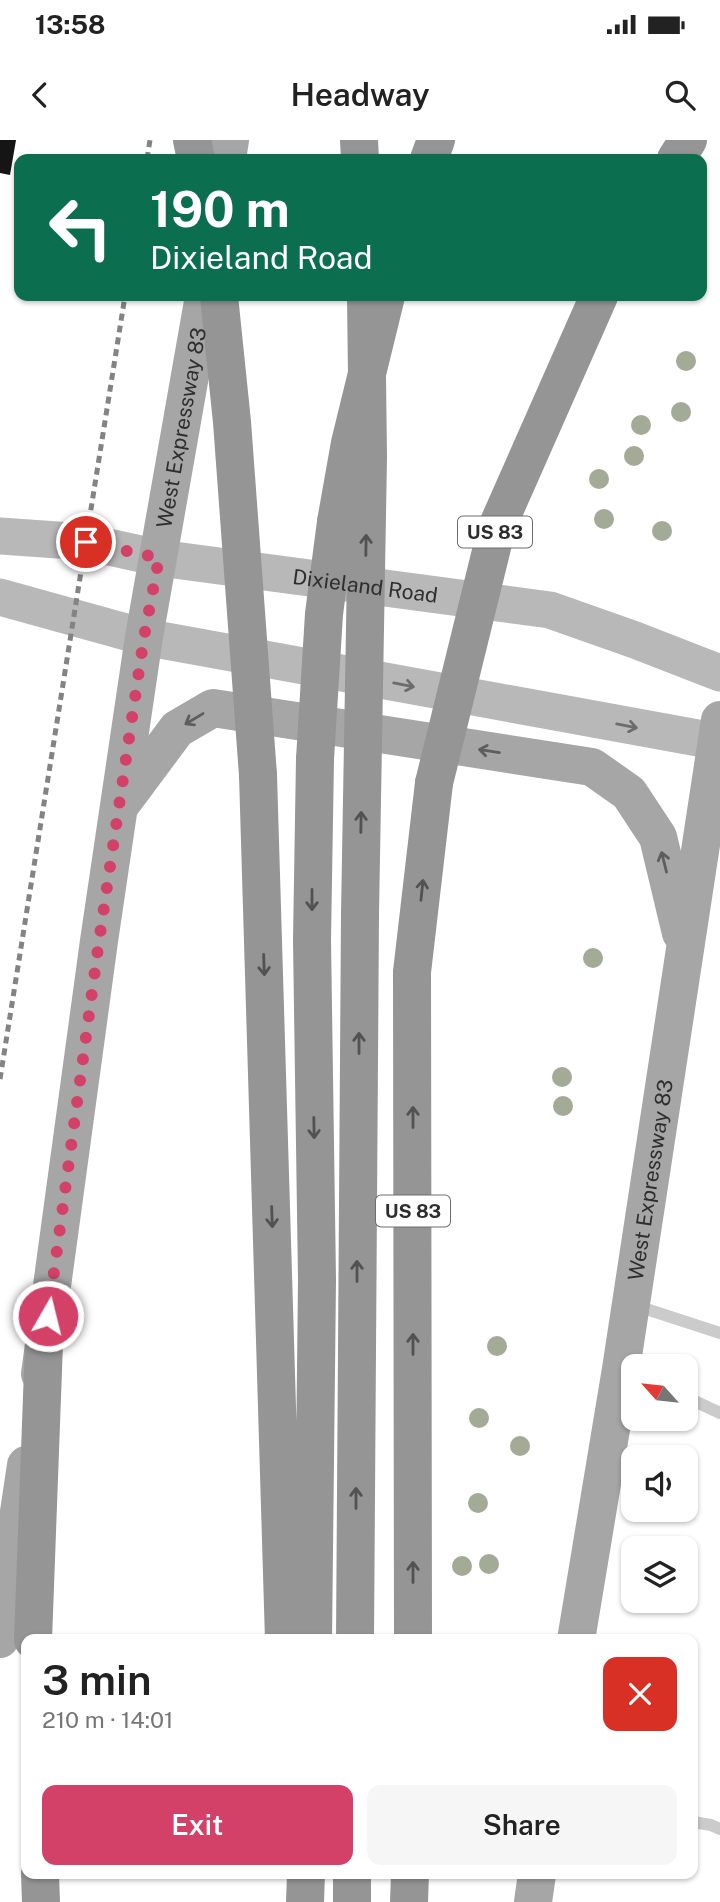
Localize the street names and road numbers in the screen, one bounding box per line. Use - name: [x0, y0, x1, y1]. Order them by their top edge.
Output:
- street label: West Expressway 83: [151, 325, 211, 530]
- road number: US 83: [458, 516, 532, 548]
- street label: Dixieland Road: [291, 563, 439, 607]
- street label: West Expressway 83: [622, 1078, 678, 1282]
- road number: US 83: [376, 1196, 450, 1226]

